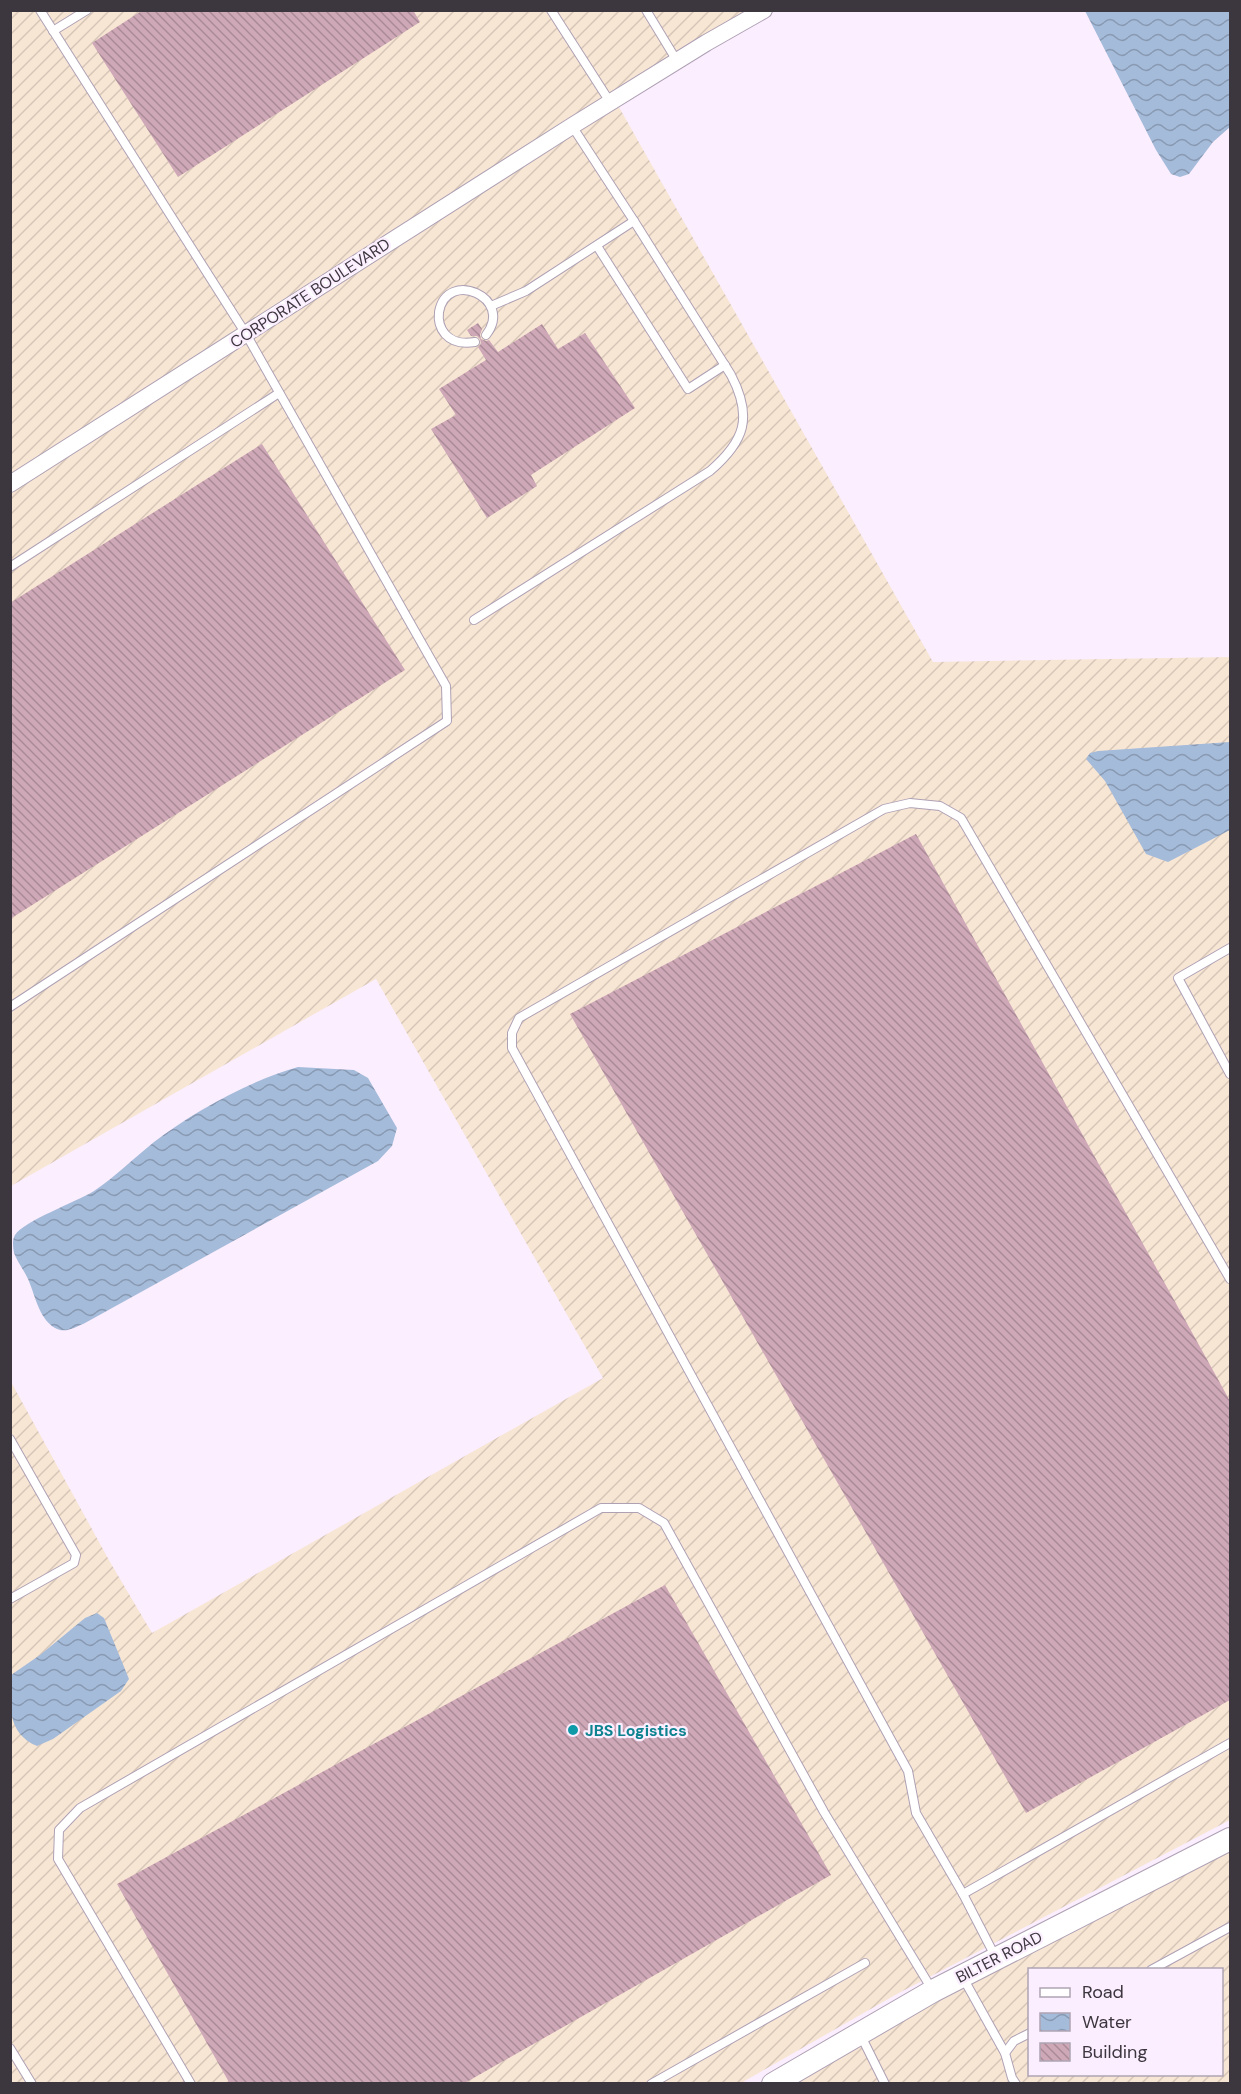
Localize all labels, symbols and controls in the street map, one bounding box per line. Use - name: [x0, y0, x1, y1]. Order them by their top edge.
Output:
- street label: CORPORATE BOULEVARD: [226, 233, 394, 353]
- place label: JBS Logistics: [585, 1720, 687, 1741]
- marker: JBS Logistics: [566, 1723, 580, 1737]
- street label: BILTER ROAD: [952, 1926, 1046, 1988]
- legend: [1028, 1968, 1223, 2076]
- text: Road: [1082, 1980, 1124, 2004]
- text: Water: [1082, 2010, 1132, 2034]
- text: Building: [1082, 2040, 1147, 2064]

